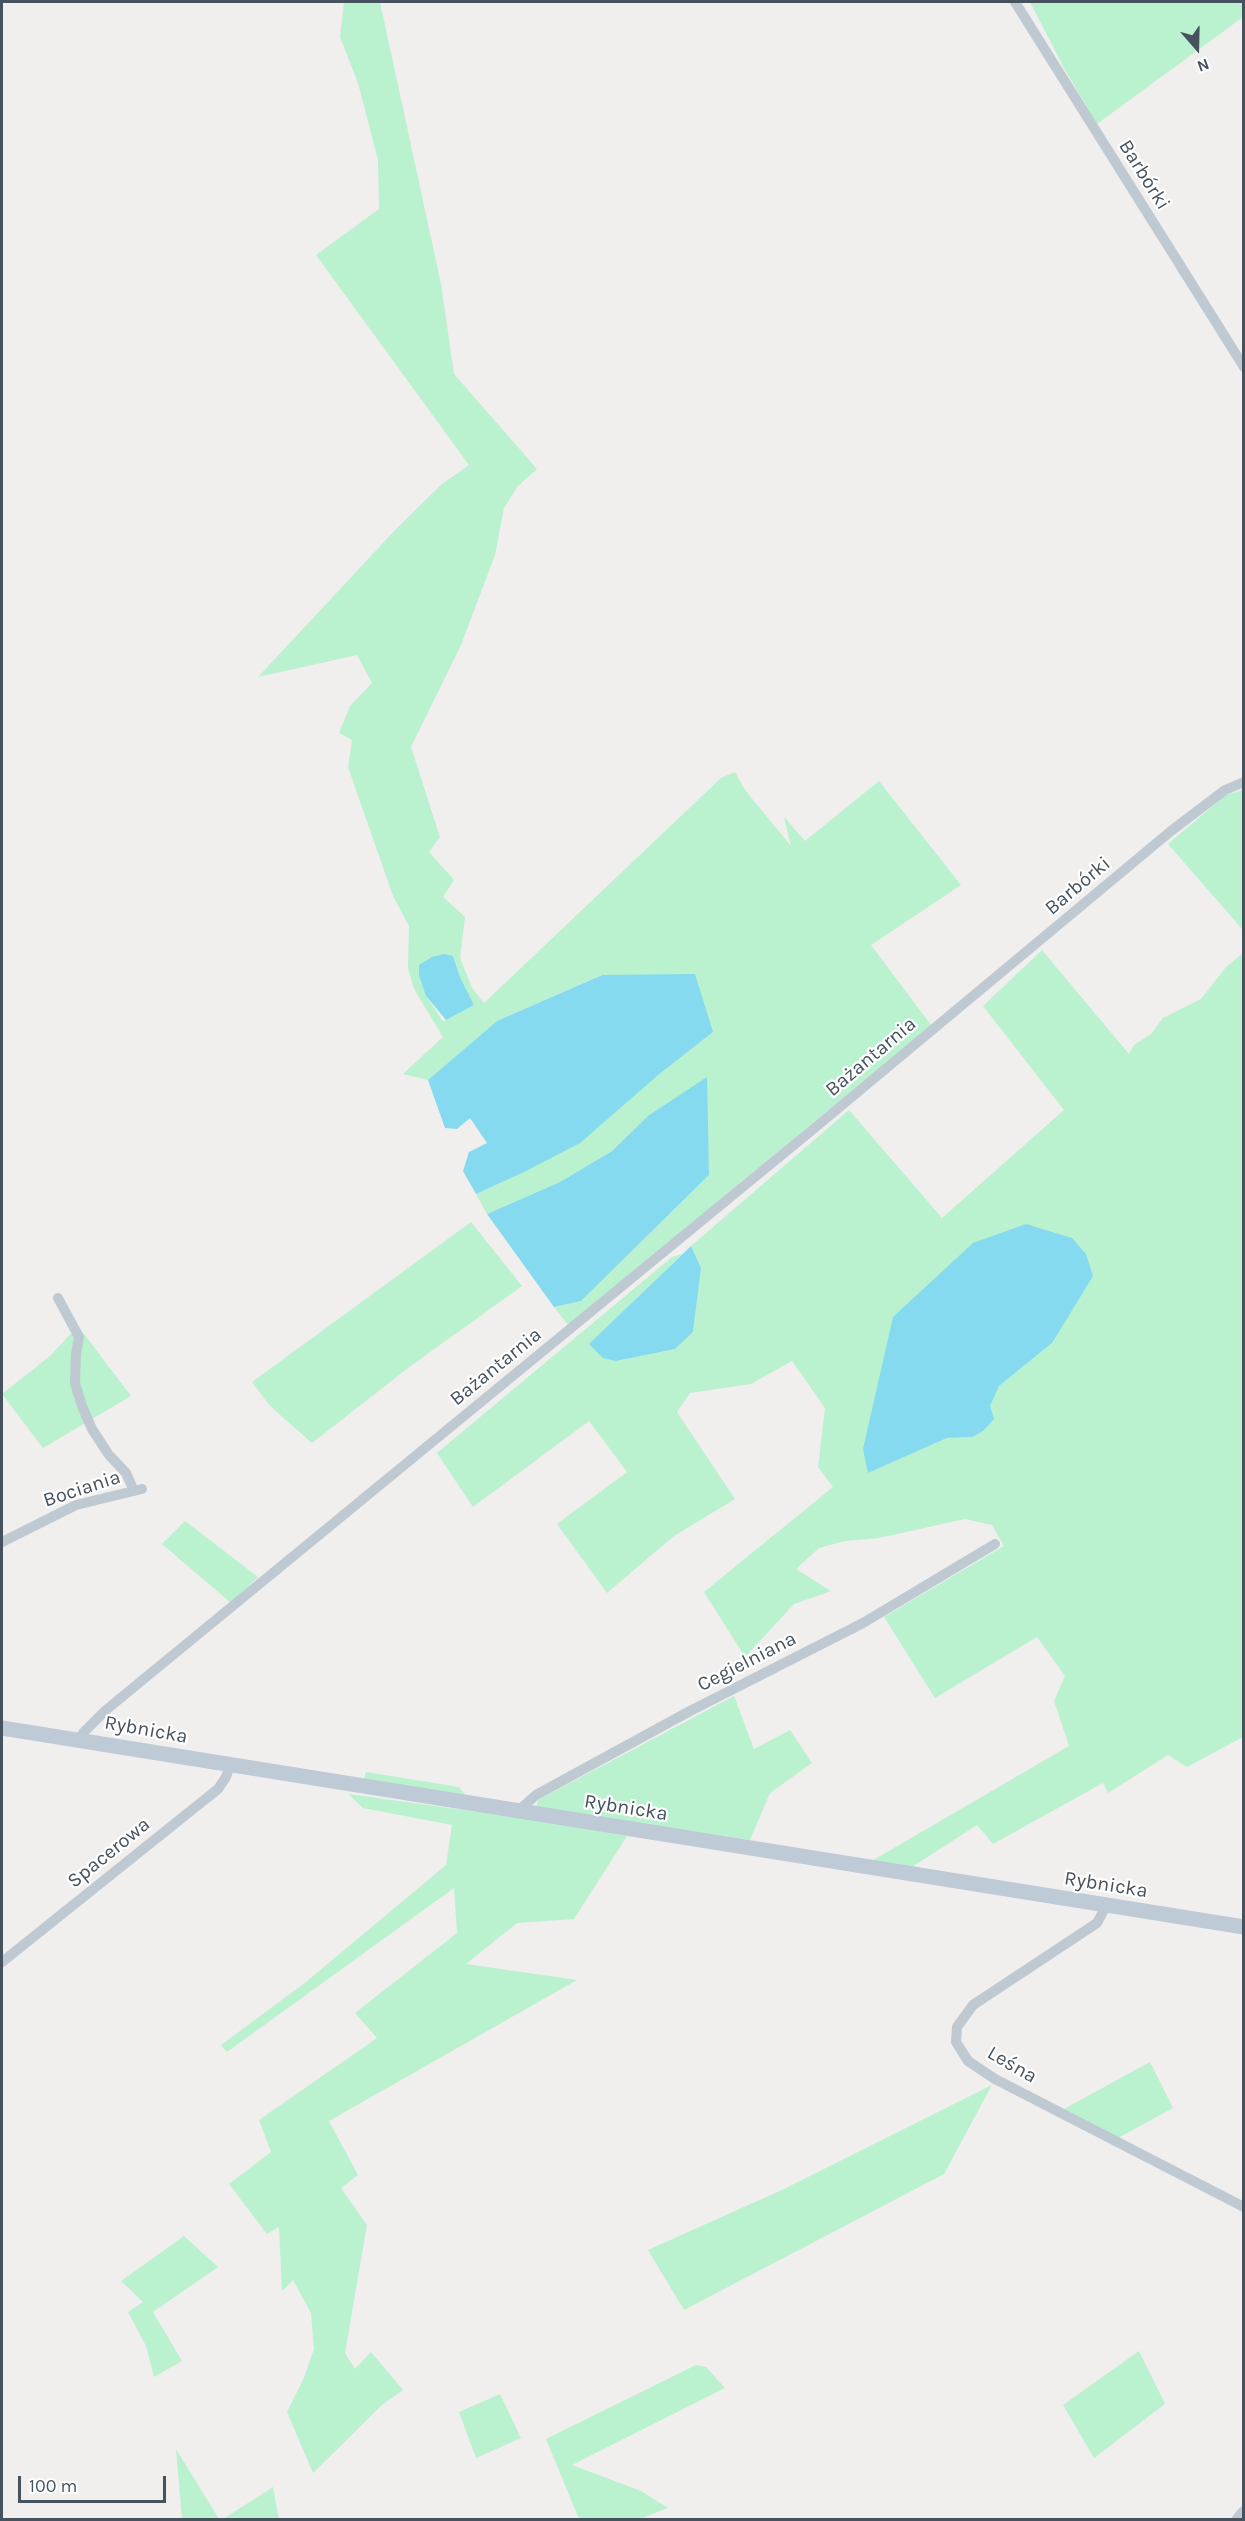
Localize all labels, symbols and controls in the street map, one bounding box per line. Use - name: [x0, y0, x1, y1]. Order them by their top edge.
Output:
- north arrow: [1167, 18, 1227, 78]
- text: N: [1195, 54, 1212, 76]
- street label: Barbórki: [1113, 136, 1175, 214]
- street label: Barbórki: [1040, 852, 1116, 920]
- street label: Bażantarnia: [821, 1012, 921, 1102]
- street label: Bażantarnia: [445, 1323, 547, 1411]
- street label: Bociania: [40, 1465, 124, 1513]
- street label: Cegielniana: [694, 1627, 800, 1697]
- street label: Rybnicka: [103, 1711, 189, 1749]
- street label: Rybnicka: [583, 1790, 669, 1826]
- street label: Spacerowa: [63, 1813, 155, 1893]
- street label: Rybnicka: [1063, 1867, 1149, 1903]
- street label: Leśna: [983, 2041, 1041, 2089]
- scale bar: [21, 2464, 170, 2502]
- text: 100 m: [29, 2475, 77, 2497]

